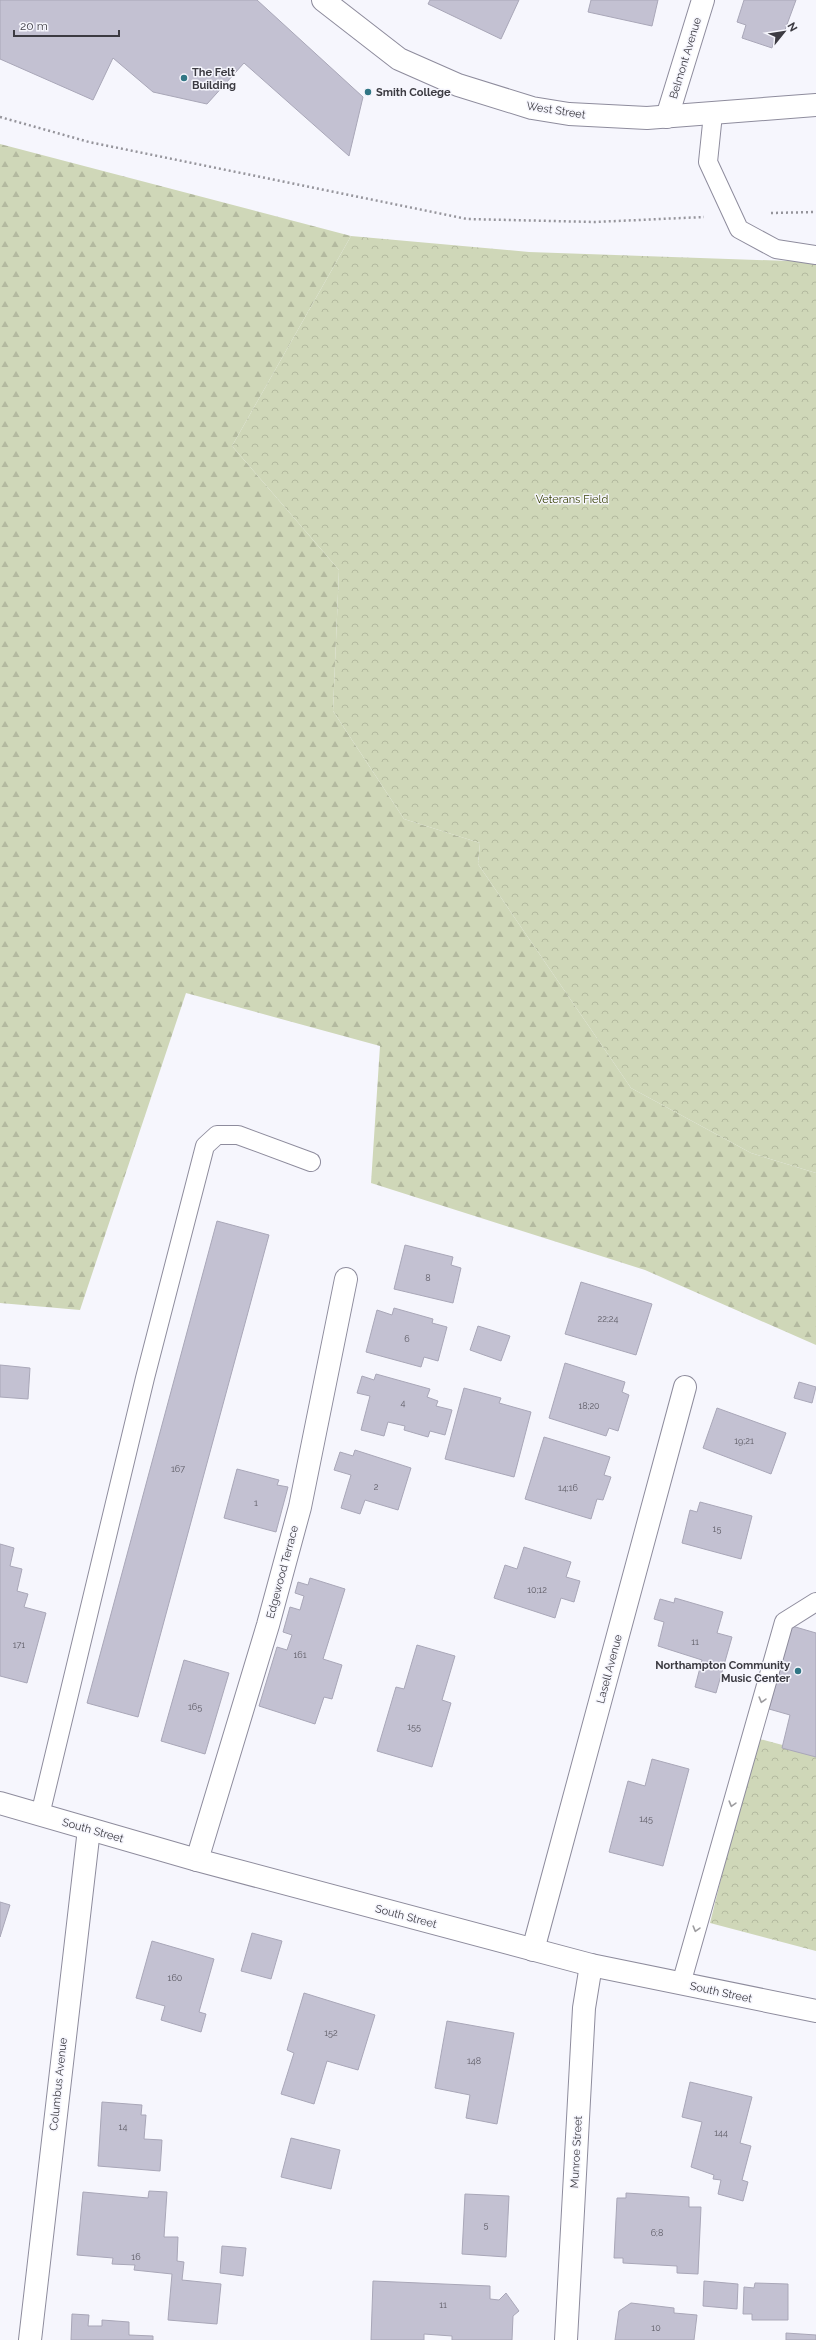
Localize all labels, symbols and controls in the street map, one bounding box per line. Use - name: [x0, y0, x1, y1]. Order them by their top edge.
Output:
- scale bar: [14, 12, 119, 38]
- north arrow: [764, 12, 804, 52]
- street label: Belmont Avenue: [667, 15, 704, 100]
- text: 20 m: [20, 19, 48, 33]
- text: N: [784, 20, 800, 34]
- place label: The Felt Building: [192, 66, 236, 92]
- marker: The Felt Building: [179, 73, 189, 83]
- place label: Smith College: [376, 86, 451, 99]
- marker: Smith College: [363, 87, 373, 97]
- street label: West Street: [526, 99, 587, 122]
- park label: Veterans Field: [536, 493, 609, 506]
- house number: 8: [425, 1273, 431, 1283]
- house number: 22;24: [598, 1314, 618, 1324]
- house number: 6: [404, 1334, 410, 1344]
- house number: 4: [401, 1398, 406, 1408]
- house number: 18;20: [578, 1401, 600, 1411]
- house number: 19;21: [734, 1436, 754, 1446]
- house number: 167: [171, 1464, 185, 1474]
- house number: 2: [374, 1482, 379, 1492]
- house number: 14;16: [558, 1483, 579, 1493]
- house number: 1: [254, 1498, 258, 1508]
- street label: Edgewood Terrace: [264, 1524, 301, 1620]
- house number: 15: [713, 1524, 721, 1534]
- house number: 10;12: [527, 1585, 547, 1595]
- street label: Lasell Avenue: [594, 1633, 625, 1705]
- house number: 11: [691, 1637, 699, 1647]
- house number: 171: [13, 1640, 25, 1650]
- house number: 161: [293, 1650, 307, 1660]
- place label: Northampton Community Music Center: [655, 1659, 791, 1685]
- marker: Northampton Community Music Center: [793, 1666, 803, 1676]
- one-way arrow: [758, 1696, 767, 1703]
- house number: 165: [188, 1702, 202, 1712]
- house number: 155: [407, 1722, 421, 1732]
- one-way arrow: [728, 1800, 737, 1807]
- house number: 145: [639, 1814, 653, 1824]
- street label: South Street: [61, 1816, 125, 1846]
- street label: South Street: [374, 1902, 438, 1931]
- one-way arrow: [692, 1925, 701, 1932]
- house number: 160: [168, 1973, 183, 1983]
- street label: South Street: [689, 1980, 753, 2005]
- house number: 152: [324, 2028, 338, 2038]
- street label: Columbus Avenue: [47, 2036, 70, 2131]
- house number: 148: [467, 2056, 481, 2066]
- street label: Munroe Street: [568, 2115, 585, 2189]
- house number: 14: [119, 2122, 127, 2132]
- house number: 144: [714, 2128, 728, 2138]
- house number: 5: [484, 2220, 489, 2230]
- house number: 6;8: [651, 2228, 663, 2238]
- house number: 16: [131, 2252, 141, 2262]
- house number: 11: [439, 2300, 447, 2310]
- house number: 10: [651, 2323, 661, 2333]

